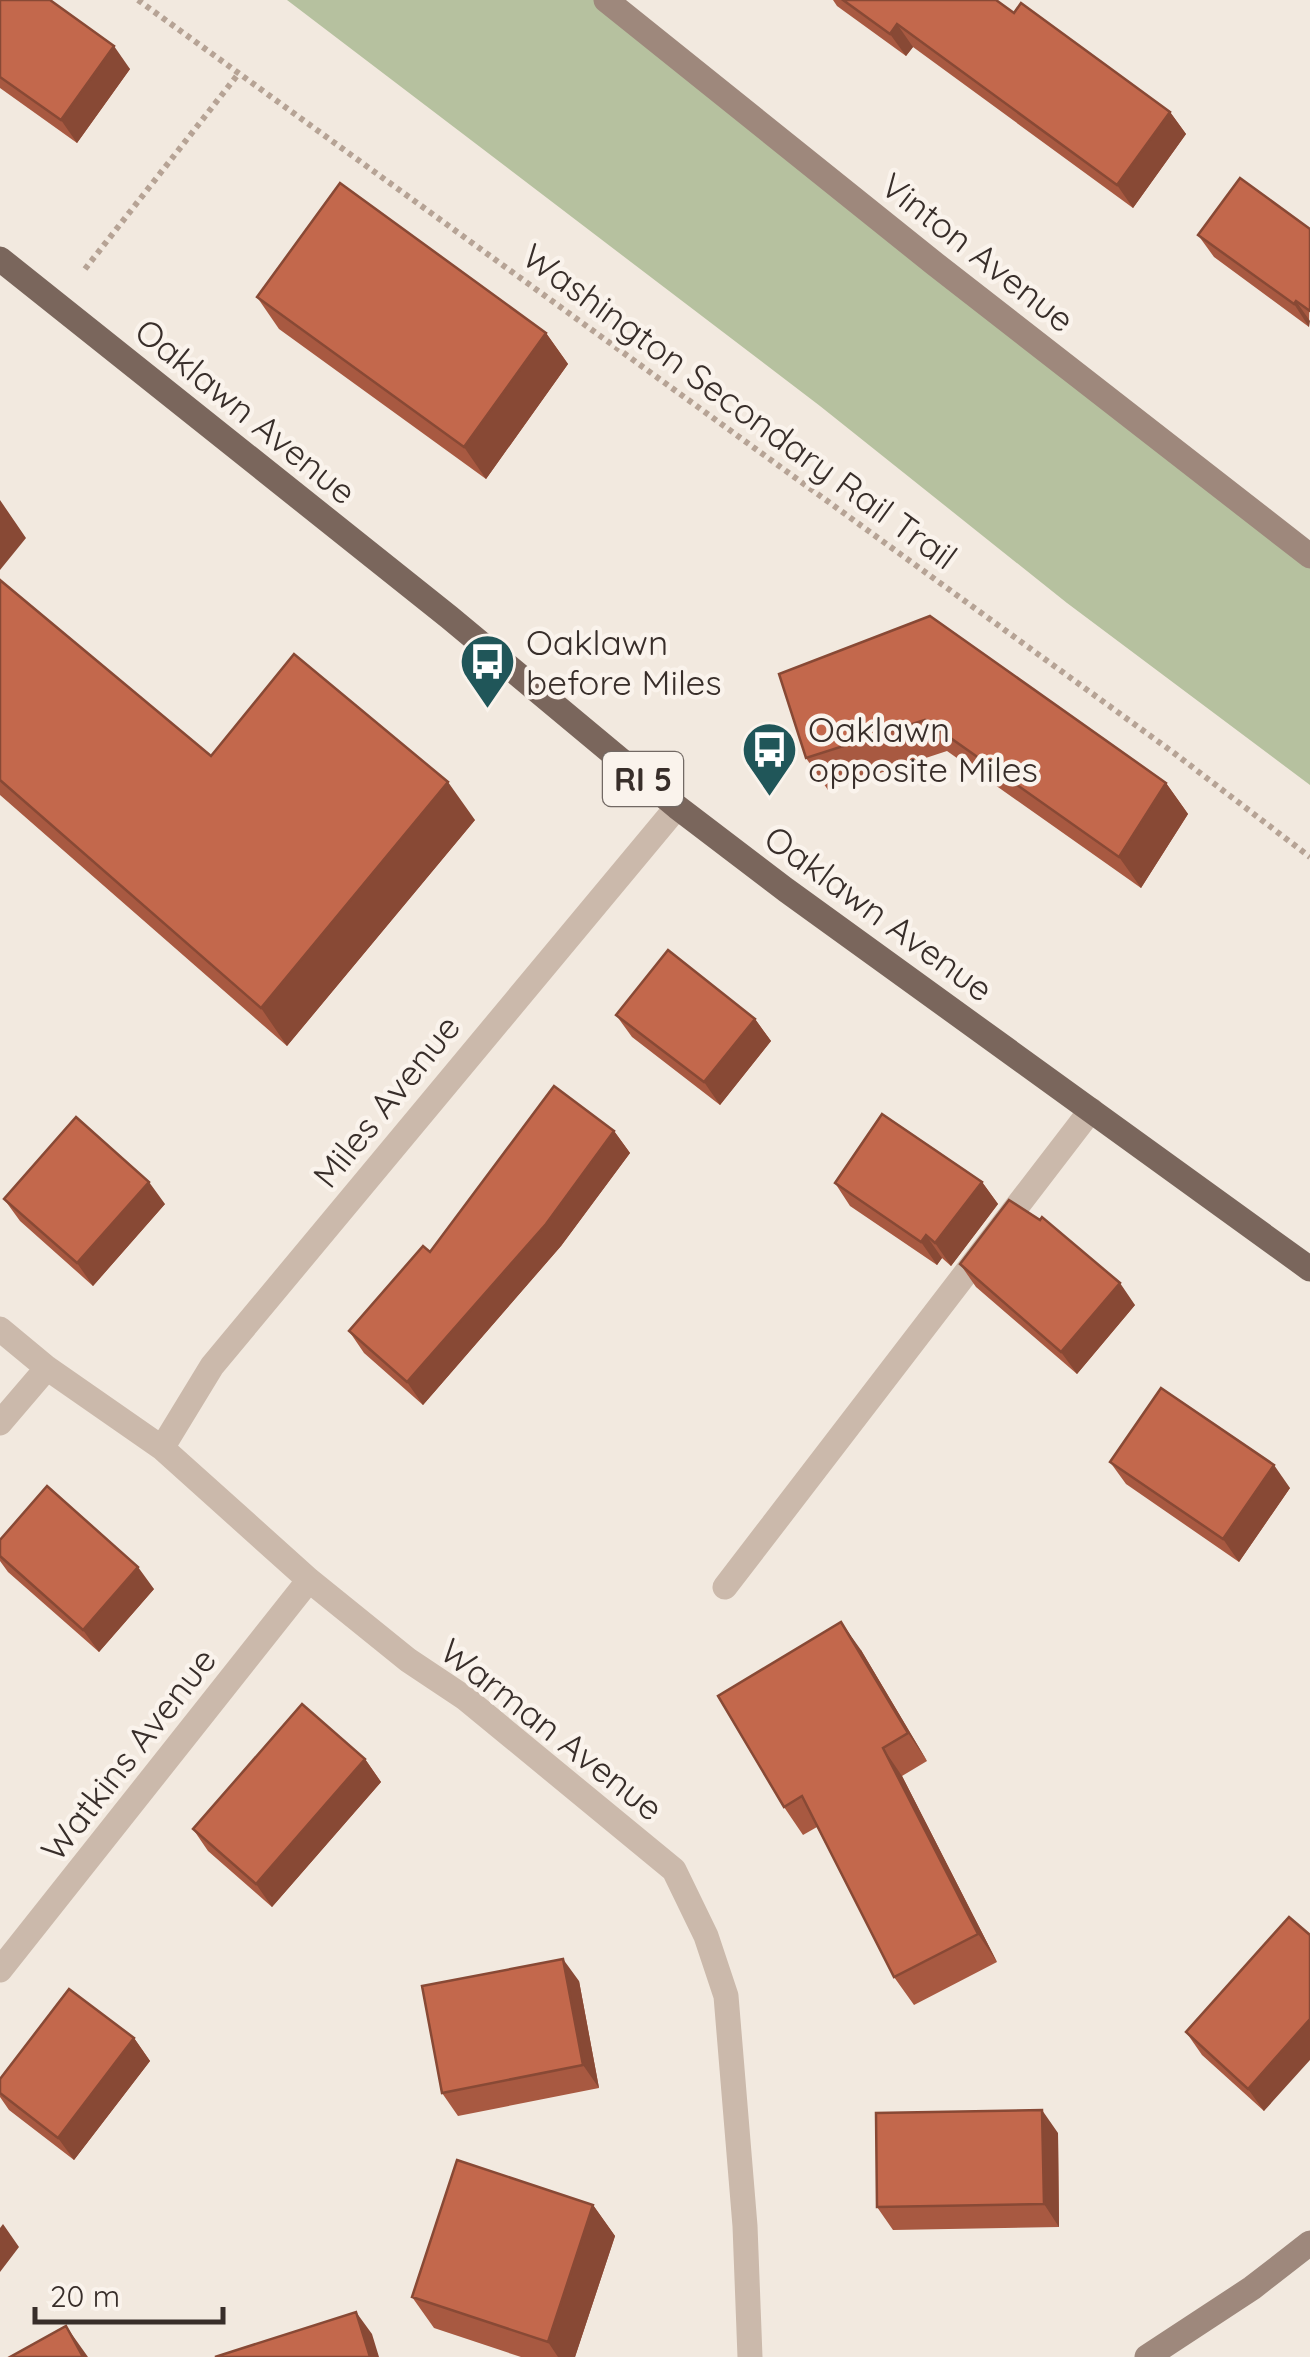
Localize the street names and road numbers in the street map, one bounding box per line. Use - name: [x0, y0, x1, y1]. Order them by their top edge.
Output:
- street label: Vinton Avenue: [873, 163, 1083, 341]
- street label: Washington Secondary Rail Trail: [514, 234, 966, 578]
- street label: Oaklawn Avenue: [127, 308, 365, 514]
- road number: RI 5: [603, 752, 683, 806]
- street label: Oaklawn Avenue: [756, 815, 1002, 1011]
- street label: Miles Avenue: [303, 1006, 469, 1196]
- street label: Warman Avenue: [432, 1628, 672, 1830]
- street label: Watkins Avenue: [31, 1639, 225, 1869]

